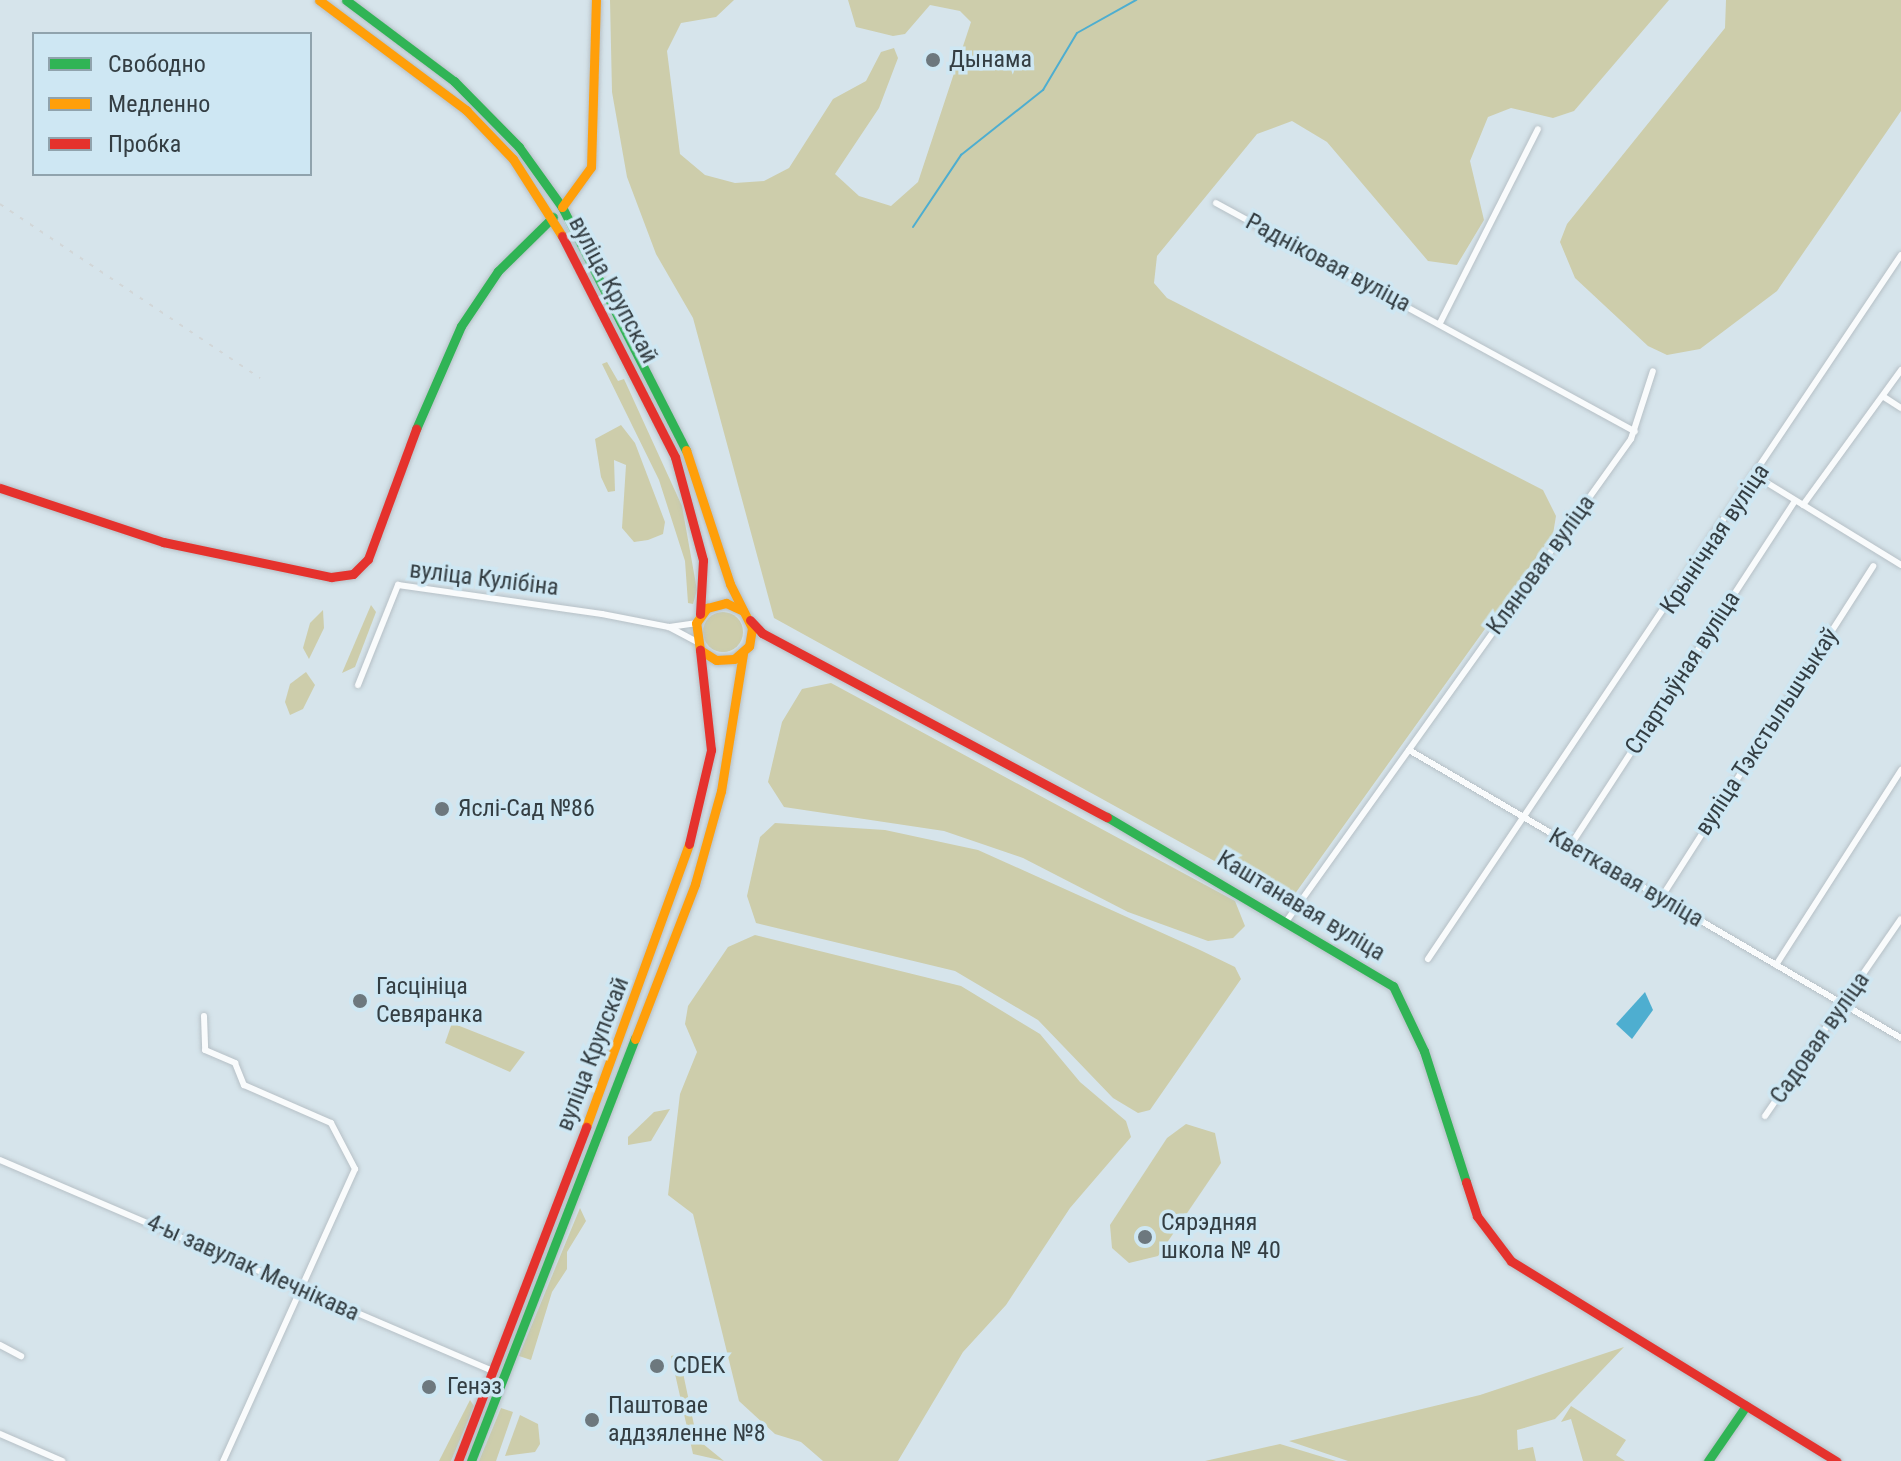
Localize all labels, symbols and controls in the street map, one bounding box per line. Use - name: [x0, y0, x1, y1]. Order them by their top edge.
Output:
- legend: [32, 32, 312, 176]
- place label: Дынама: [949, 46, 1032, 74]
- text: Свободно: [108, 50, 206, 78]
- marker: Дынама: [924, 51, 942, 69]
- text: Медленно: [108, 90, 210, 118]
- text: Пробка: [108, 130, 181, 158]
- street label: Радніковая вуліца: [1241, 207, 1415, 319]
- street label: вуліца Крупскай: [562, 212, 664, 368]
- street label: Крынічная вуліца: [1654, 459, 1776, 619]
- street label: Кляновая вуліца: [1481, 490, 1601, 640]
- street label: вуліца Кулібіна: [408, 556, 560, 602]
- street label: Спартыўная вуліца: [1619, 586, 1747, 760]
- street label: вуліца Тэкстыльшчыкаў: [1689, 623, 1845, 841]
- place label: Яслі-Сад №86: [458, 795, 595, 823]
- marker: Яслі-Сад №86: [433, 800, 451, 818]
- street label: Кветкавая вуліца: [1544, 822, 1708, 934]
- street label: Каштанавая вуліца: [1212, 844, 1390, 968]
- street label: Садовая вуліца: [1764, 967, 1876, 1109]
- place label: Гасцініца Севяранка: [376, 973, 483, 1029]
- street label: вуліца Крупскай: [550, 973, 636, 1135]
- marker: Гасцініца Севяранка: [351, 992, 369, 1010]
- street label: 4-ы завулак Мечнікава: [142, 1208, 364, 1328]
- place label: Сярэдняя школа № 40: [1161, 1209, 1281, 1265]
- marker: Сярэдняя школа № 40: [1136, 1228, 1154, 1246]
- place label: CDEK: [673, 1352, 725, 1380]
- marker: CDEK: [648, 1357, 666, 1375]
- place label: Генэз: [447, 1373, 502, 1401]
- marker: Генэз: [418, 1376, 440, 1398]
- place label: Паштовае аддзяленне №8: [608, 1392, 766, 1448]
- marker: Паштовае аддзяленне №8: [583, 1411, 601, 1429]

